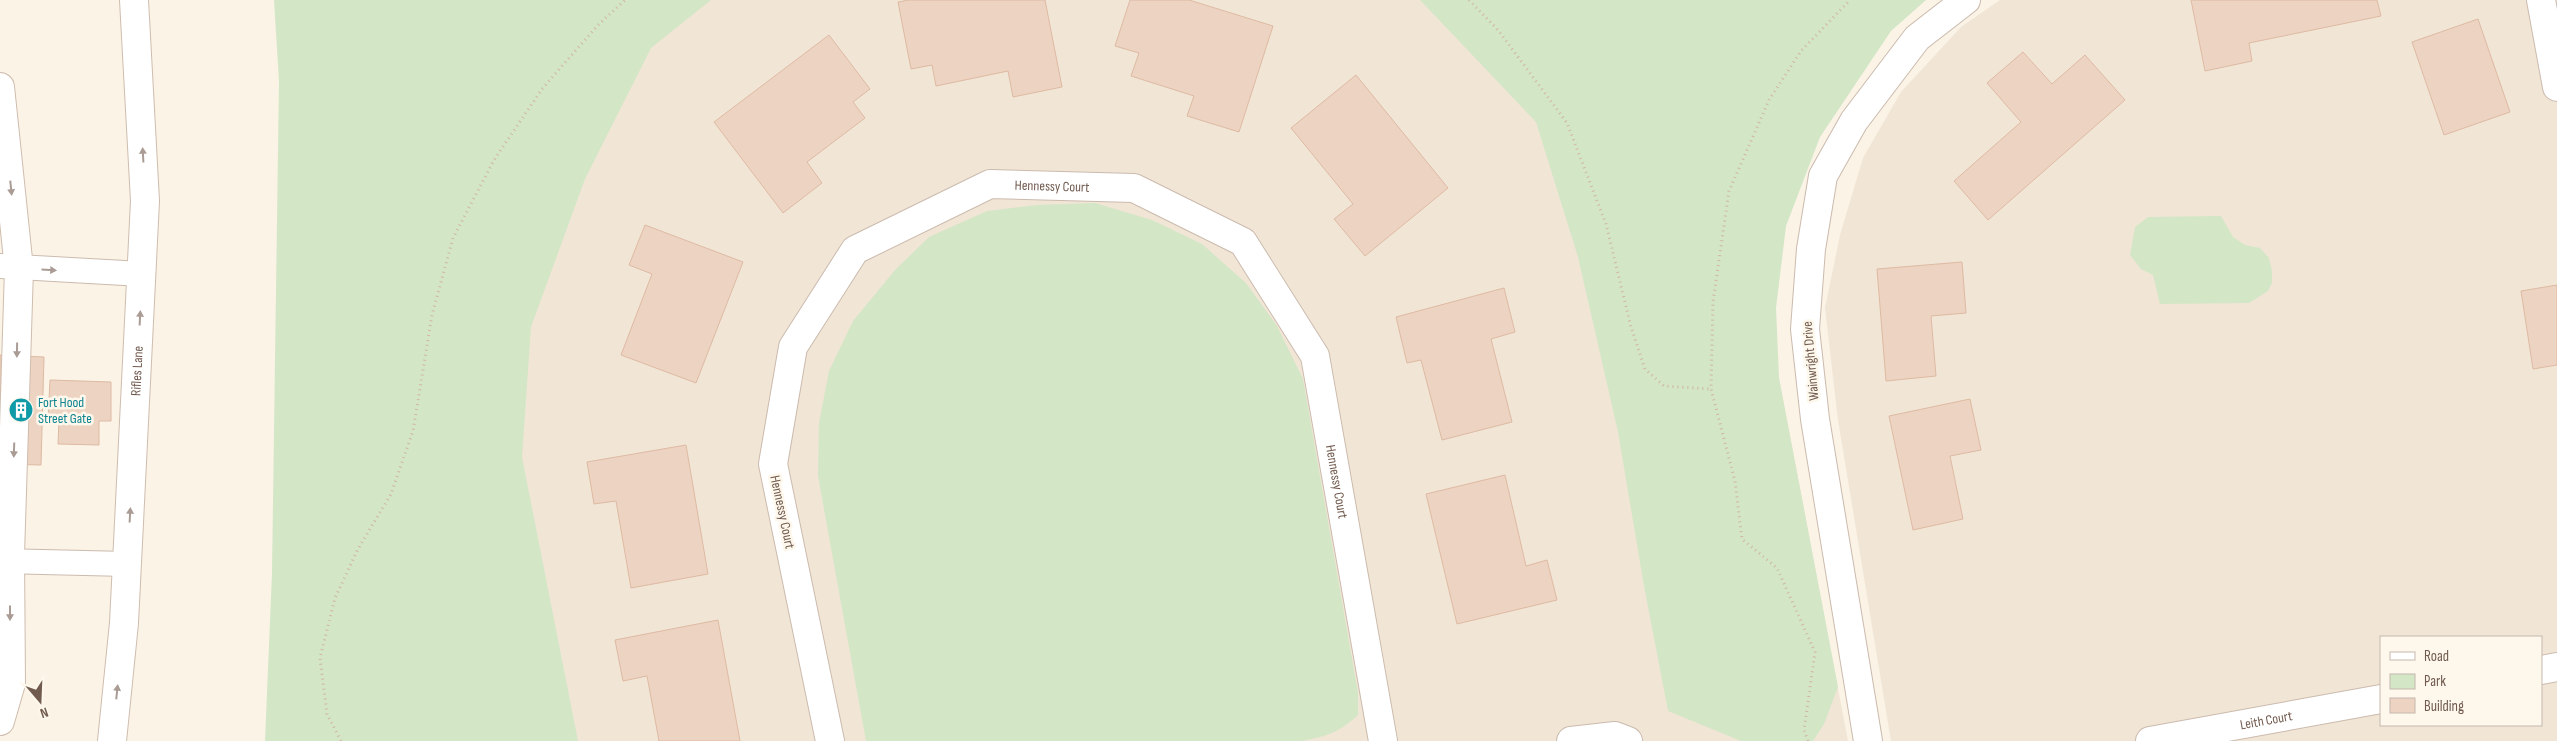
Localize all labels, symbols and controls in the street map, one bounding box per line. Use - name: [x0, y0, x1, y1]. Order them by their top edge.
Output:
- one-way arrow: [138, 147, 146, 163]
- street label: Hennessy Court: [1014, 177, 1090, 196]
- one-way arrow: [7, 180, 15, 196]
- one-way arrow: [41, 266, 57, 274]
- one-way arrow: [136, 309, 144, 325]
- street label: Wainwright Drive: [1799, 320, 1822, 401]
- one-way arrow: [13, 342, 21, 358]
- street label: Rifles Lane: [127, 345, 147, 397]
- place label: Fort Hood Street Gate: [38, 394, 92, 427]
- building icon: Fort Hood Street Gate: [8, 397, 34, 423]
- one-way arrow: [10, 443, 18, 459]
- street label: Hennessy Court: [1322, 443, 1352, 520]
- street label: Hennessy Court: [766, 474, 799, 550]
- one-way arrow: [126, 507, 134, 523]
- one-way arrow: [6, 605, 14, 621]
- legend: [2380, 636, 2542, 726]
- text: Road: [2424, 647, 2449, 666]
- text: Park: [2424, 672, 2446, 691]
- north arrow: [15, 676, 65, 726]
- one-way arrow: [113, 684, 121, 700]
- text: Building: [2424, 697, 2464, 716]
- text: N: [38, 704, 50, 722]
- street label: Leith Court: [2239, 707, 2294, 733]

